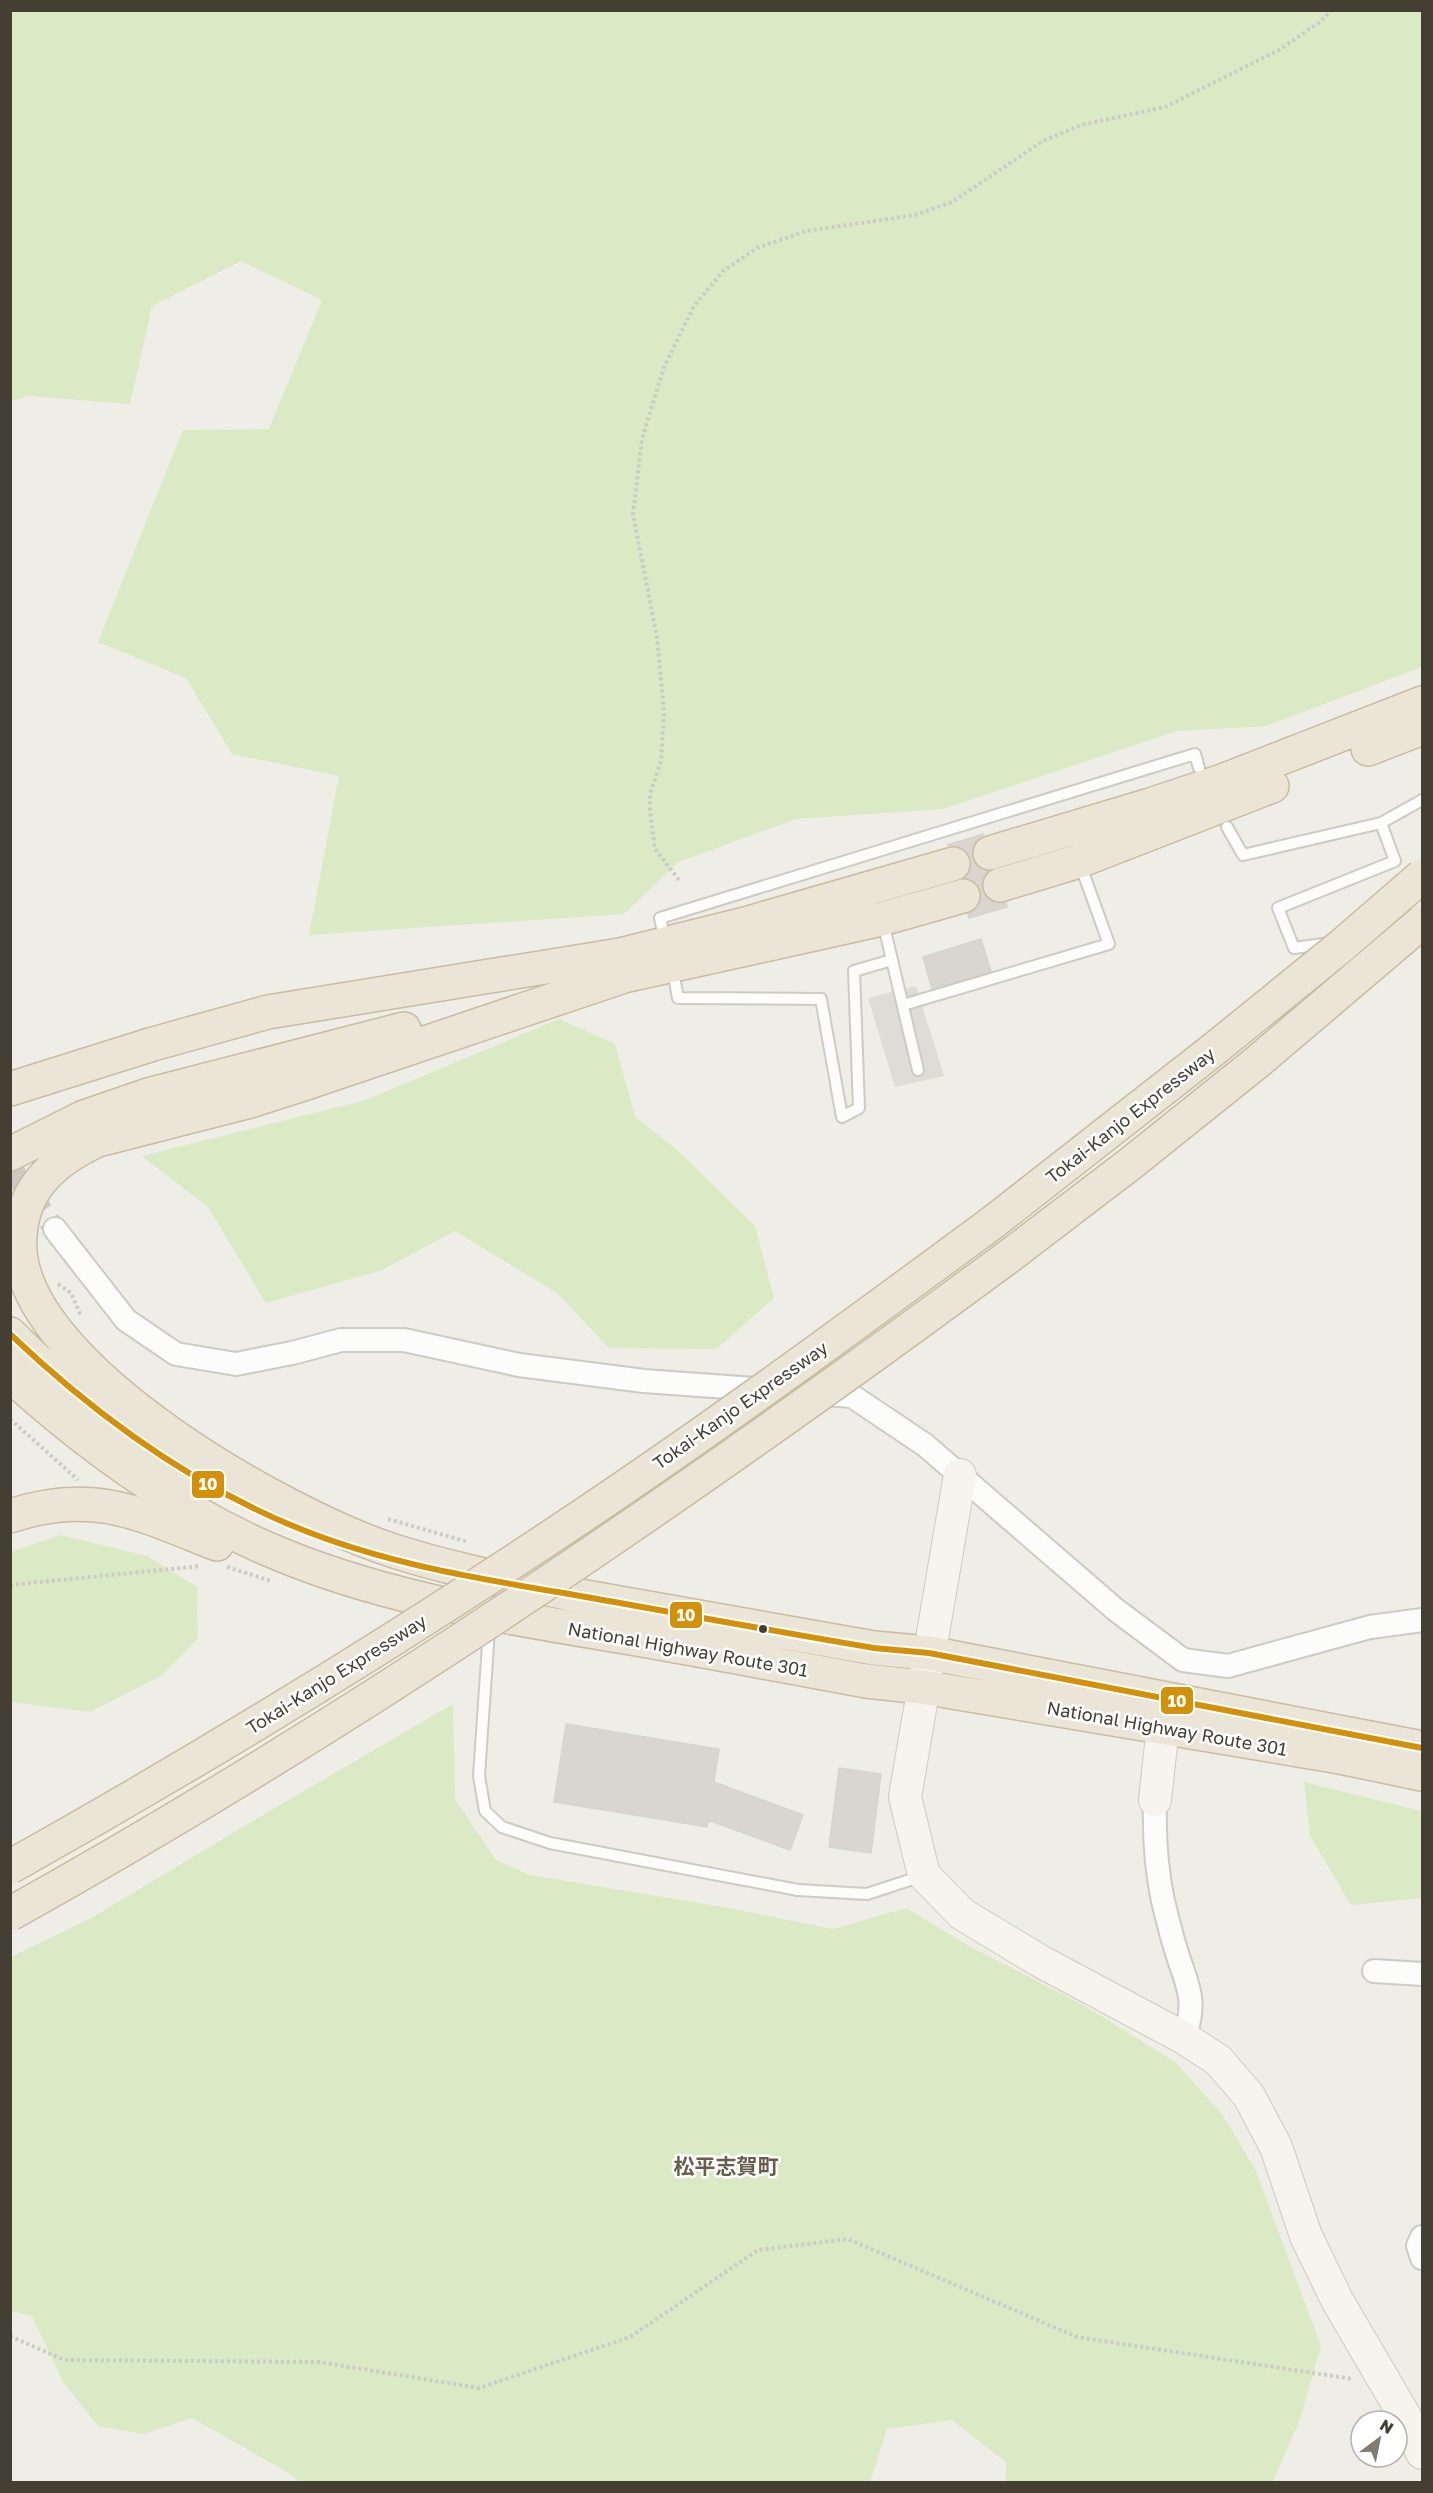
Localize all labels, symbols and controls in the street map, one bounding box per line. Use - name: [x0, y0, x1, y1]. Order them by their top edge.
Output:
- street label: Tokai-Kanjo Expressway: [1041, 1042, 1219, 1188]
- street label: Tokai-Kanjo Expressway: [648, 1336, 832, 1474]
- line badge: 10: [191, 1470, 225, 1499]
- text: 10: [199, 1474, 217, 1494]
- line badge: 10: [669, 1601, 703, 1629]
- text: 10: [677, 1605, 695, 1625]
- street label: Tokai-Kanjo Expressway: [242, 1610, 430, 1738]
- street label: National Highway Route 301: [566, 1617, 810, 1681]
- unlabelled marker: [757, 1623, 769, 1635]
- line badge: 10: [1160, 1686, 1194, 1715]
- text: 10: [1168, 1691, 1186, 1711]
- street label: National Highway Route 301: [1045, 1696, 1289, 1760]
- district label: 松平志賀町: [674, 2153, 779, 2179]
- north arrow: [1349, 2409, 1409, 2469]
- text: N: [1376, 2415, 1397, 2438]

